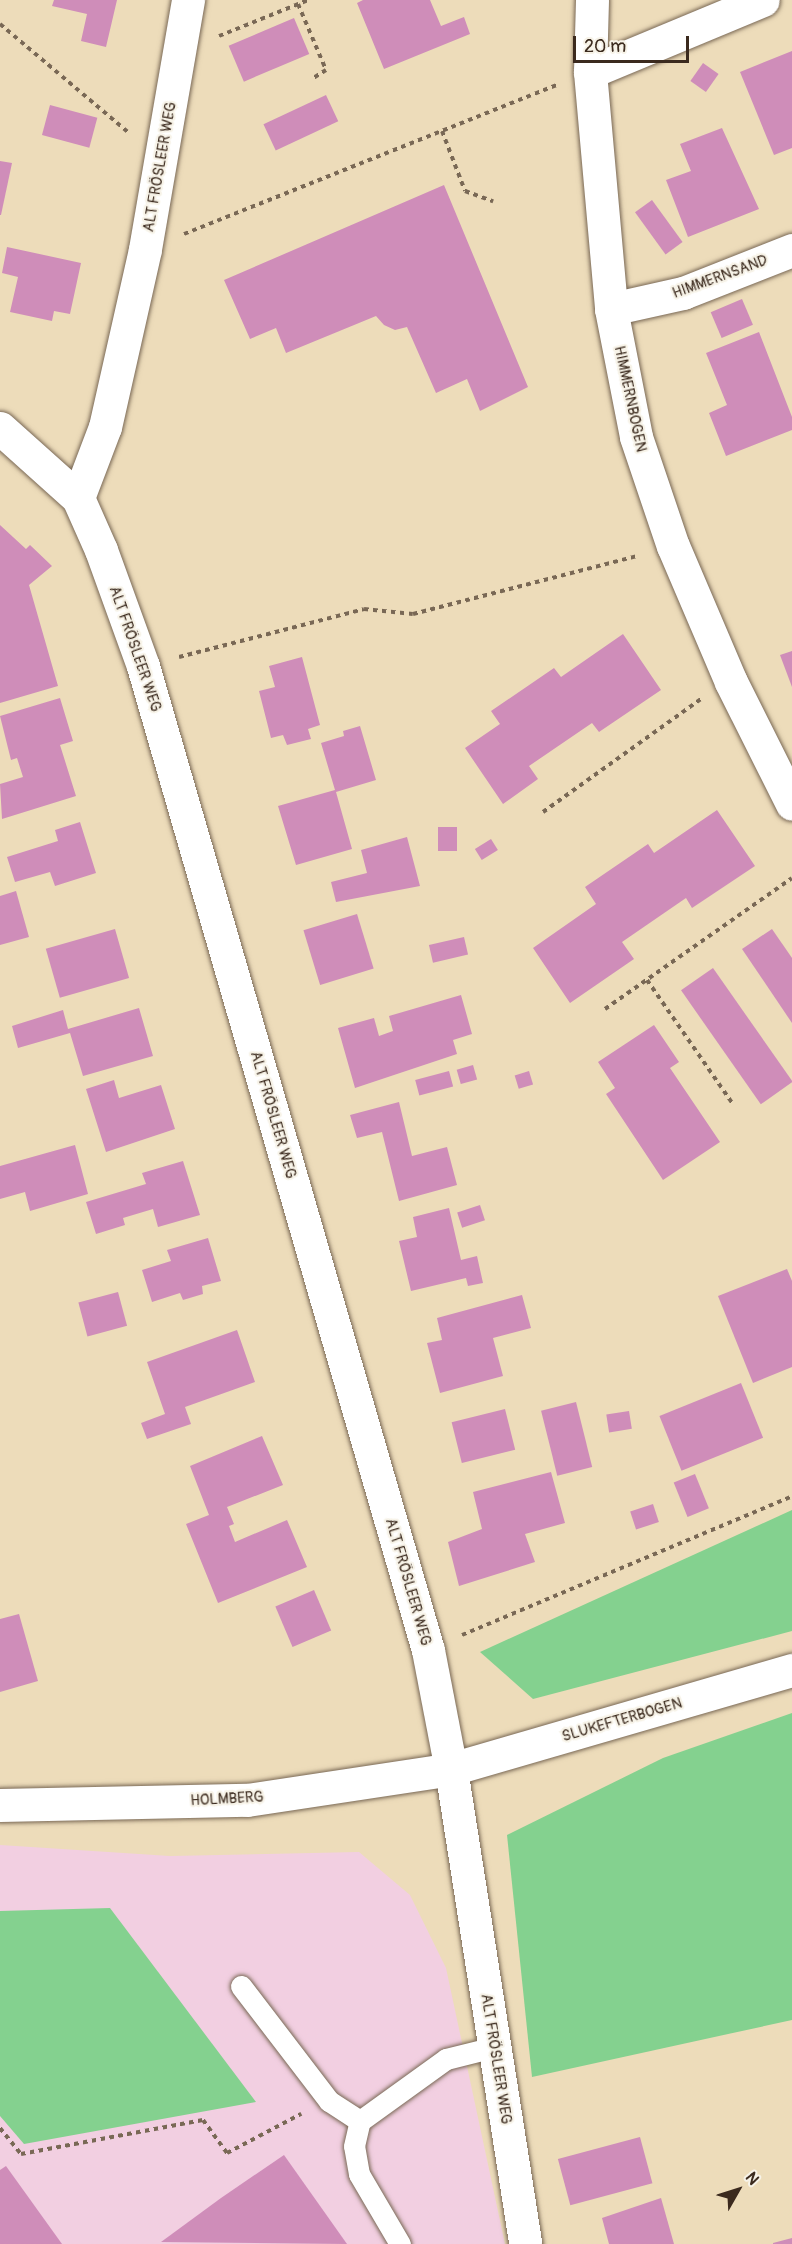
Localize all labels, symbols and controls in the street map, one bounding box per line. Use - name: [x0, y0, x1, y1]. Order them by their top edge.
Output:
- scale bar: [576, 24, 692, 62]
- text: 20 m: [584, 35, 626, 58]
- street label: ALT FRÖSLEER WEG: [140, 101, 180, 233]
- street label: HIMMERNSAND: [670, 251, 770, 303]
- street label: HIMMERNBOGEN: [610, 344, 650, 454]
- street label: ALT FRÖSLEER WEG: [105, 584, 165, 714]
- street label: ALT FRÖSLEER WEG: [246, 1049, 300, 1181]
- street label: ALT FRÖSLEER WEG: [381, 1516, 435, 1648]
- street label: SLUKEFTERBOGEN: [560, 1694, 684, 1746]
- street label: HOLMBERG: [190, 1788, 264, 1810]
- street label: ALT FRÖSLEER WEG: [477, 1993, 515, 2125]
- north arrow: [708, 2160, 768, 2220]
- text: N: [741, 2168, 763, 2189]

